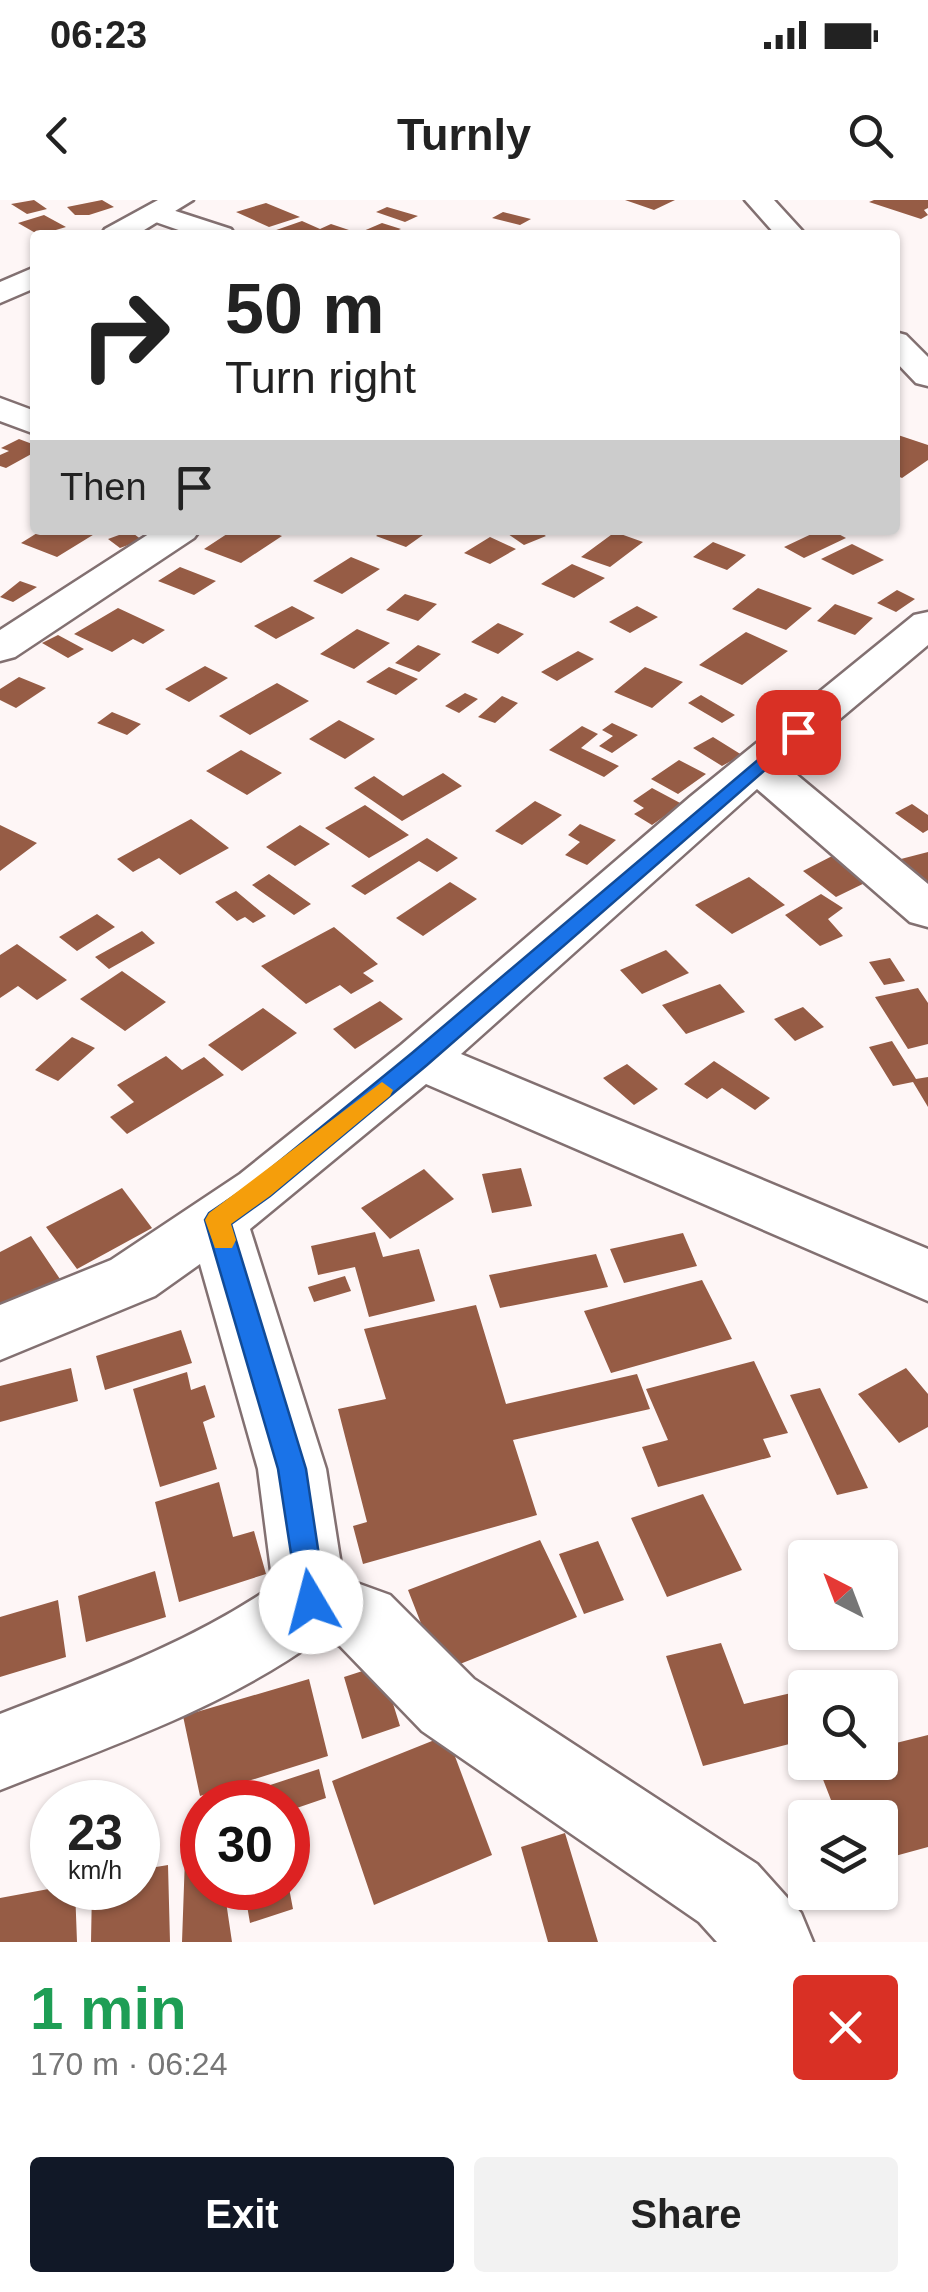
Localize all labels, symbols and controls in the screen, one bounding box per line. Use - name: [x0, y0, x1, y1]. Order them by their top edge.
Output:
- text: 06:23: [50, 14, 147, 56]
- icon: back: [30, 108, 85, 163]
- icon: search: [843, 108, 898, 163]
- text: Turnly: [397, 109, 531, 160]
- icon: right: [60, 270, 190, 400]
- text: 50 m: [225, 270, 385, 348]
- text: Turn right: [225, 352, 416, 403]
- icon: arrive: [167, 460, 222, 515]
- text: Then: [60, 466, 147, 508]
- pin: [756, 690, 841, 775]
- icon: arrive: [771, 705, 826, 760]
- north arrow: [788, 1540, 898, 1650]
- map controls: [788, 1540, 898, 1910]
- position arrow: [259, 1550, 363, 1654]
- button: search: [788, 1670, 898, 1780]
- speed limit sign: 30: [180, 1780, 310, 1910]
- button: layers: [788, 1800, 898, 1910]
- text: 23: [67, 1805, 123, 1861]
- text: km/h: [68, 1856, 122, 1884]
- text: 1 min: [30, 1975, 187, 2042]
- button: close: [793, 1975, 898, 2080]
- text: 170 m · 06:24: [30, 2046, 227, 2082]
- button: Exit: [30, 2157, 454, 2272]
- button: Share: [474, 2157, 898, 2272]

